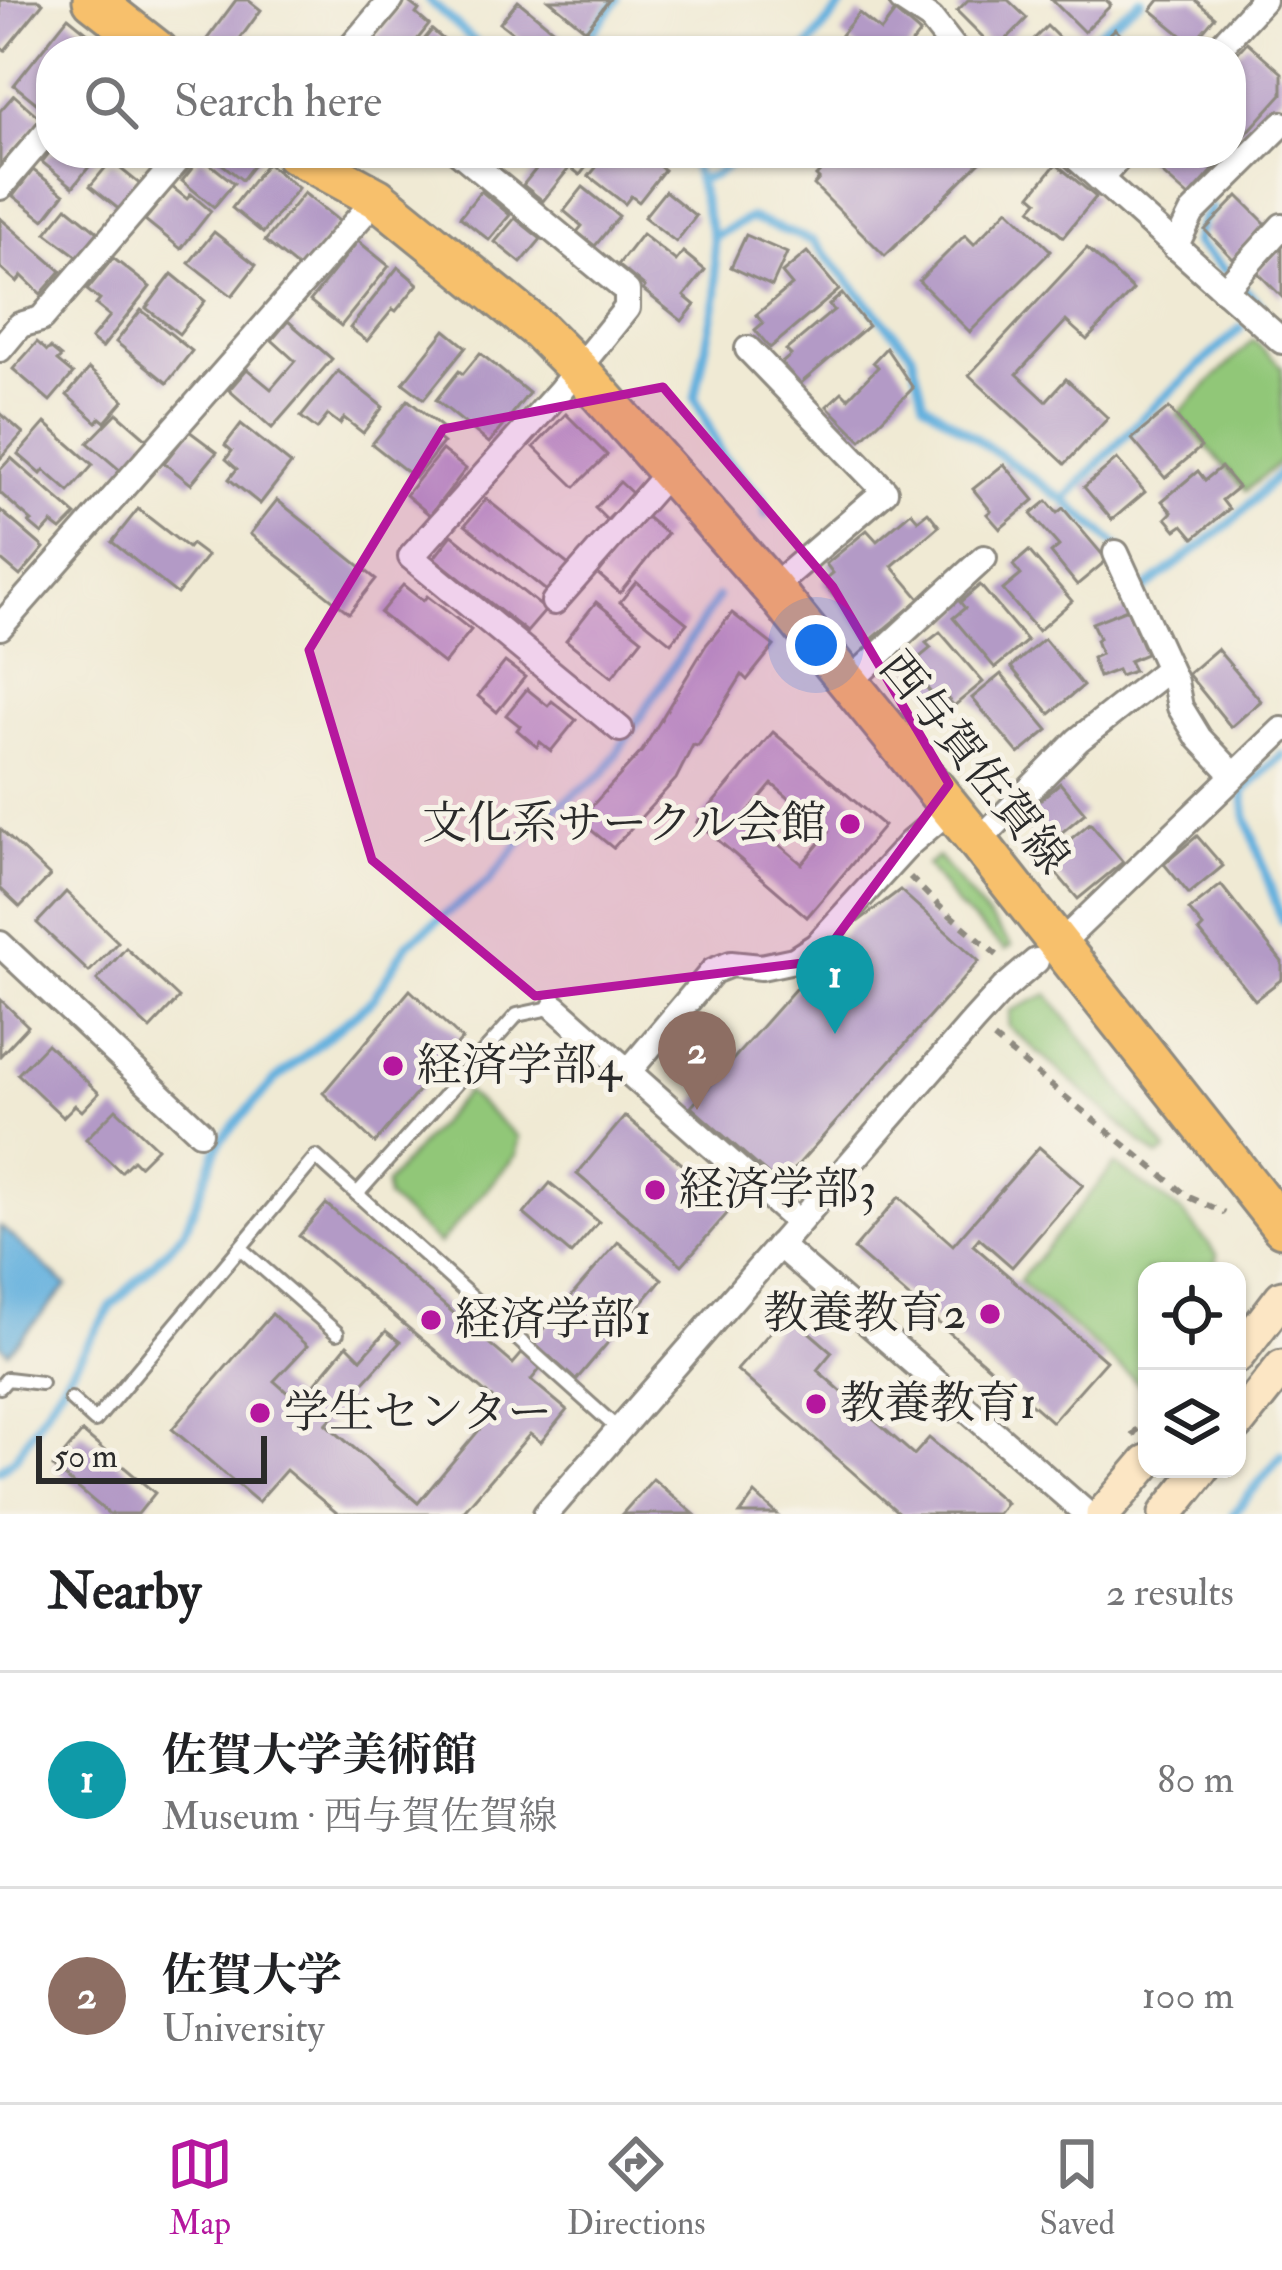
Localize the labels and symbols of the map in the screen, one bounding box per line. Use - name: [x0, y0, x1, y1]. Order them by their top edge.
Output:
- your location: [786, 615, 846, 675]
- street label: 西与賀佐賀線: [867, 640, 1081, 886]
- place label: 文化系サークル会館: [422, 796, 826, 852]
- marker: 文化系サークル会館: [837, 811, 863, 837]
- pin: 1: [796, 935, 874, 1034]
- pin: 2: [658, 1011, 736, 1110]
- place label: 経済学部4: [417, 1038, 623, 1094]
- marker: 経済学部4: [380, 1053, 406, 1079]
- place label: 経済学部3: [679, 1162, 876, 1218]
- marker: 経済学部3: [642, 1177, 668, 1203]
- place label: 教養教育2: [763, 1286, 966, 1342]
- place label: 経済学部1: [455, 1292, 651, 1348]
- marker: 教養教育2: [977, 1301, 1003, 1327]
- marker: 経済学部1: [418, 1307, 444, 1333]
- place label: 教養教育1: [840, 1376, 1036, 1432]
- place label: 学生センター: [284, 1385, 552, 1441]
- marker: 教養教育1: [803, 1391, 829, 1417]
- marker: 学生センター: [247, 1400, 273, 1426]
- scale bar: [36, 1430, 267, 1483]

